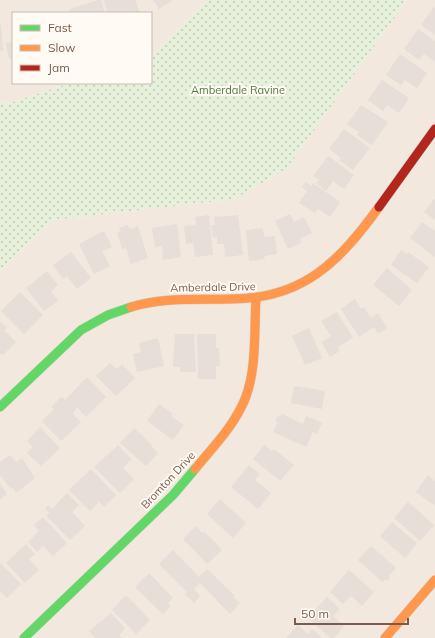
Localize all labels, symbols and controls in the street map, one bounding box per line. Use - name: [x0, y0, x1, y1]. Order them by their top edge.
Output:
- legend: [12, 12, 152, 84]
- text: Fast: [48, 20, 72, 35]
- text: Slow: [48, 40, 76, 55]
- text: Jam: [48, 60, 70, 75]
- park label: Amberdale Ravine: [191, 83, 285, 97]
- street label: Amberdale Drive: [170, 279, 256, 295]
- street label: Bromton Drive: [138, 448, 198, 512]
- scale bar: [295, 600, 408, 626]
- text: 50 m: [301, 606, 329, 621]

